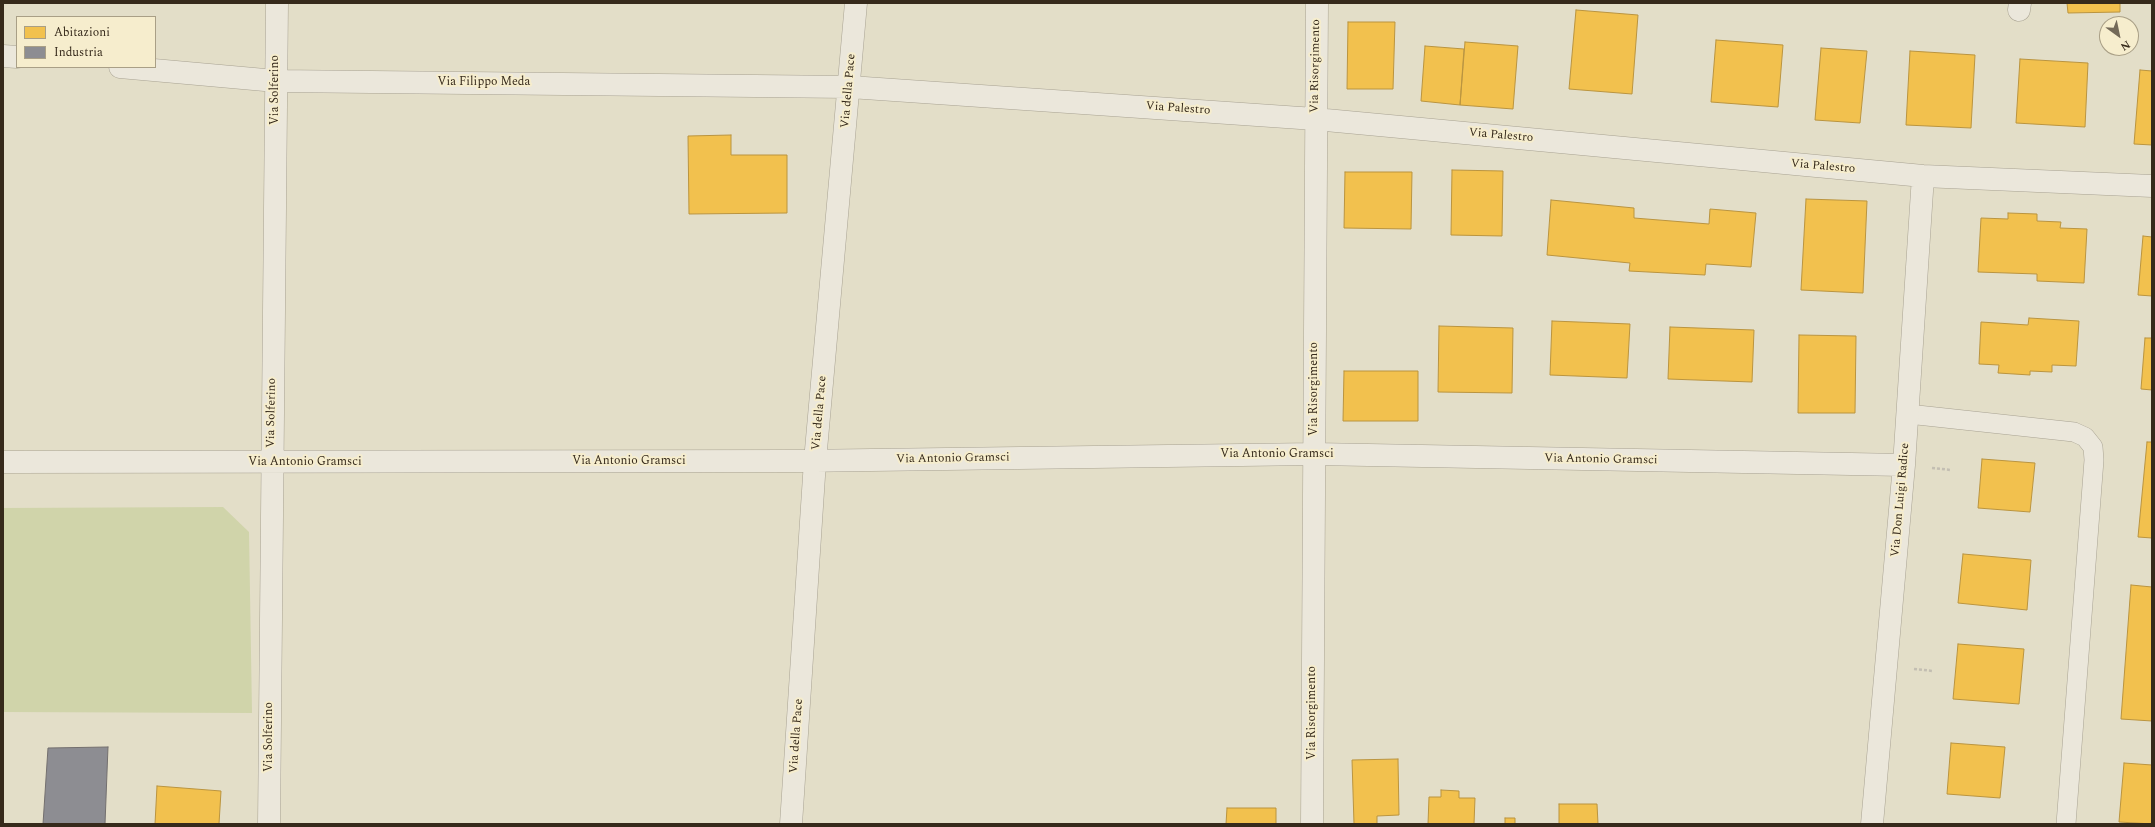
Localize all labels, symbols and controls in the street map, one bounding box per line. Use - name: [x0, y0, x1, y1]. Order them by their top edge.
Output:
- legend: [16, 16, 156, 68]
- north arrow: [2099, 16, 2139, 56]
- street label: Via Risorgimento: [1308, 19, 1324, 113]
- text: Abitazioni: [54, 23, 110, 42]
- text: N: [2117, 36, 2134, 55]
- text: Industria: [54, 43, 103, 62]
- street label: Via della Pace: [839, 53, 859, 129]
- street label: Via Solferino: [269, 55, 283, 125]
- street label: Via Filippo Meda: [438, 76, 530, 90]
- street label: Via Palestro: [1145, 100, 1211, 118]
- street label: Via Palestro: [1468, 126, 1534, 146]
- street label: Via Palestro: [1790, 157, 1856, 177]
- street label: Via Risorgimento: [1308, 342, 1322, 436]
- street label: Via della Pace: [810, 375, 830, 451]
- street label: Via Solferino: [264, 378, 280, 448]
- street label: Via Don Luigi Radice: [1889, 442, 1913, 558]
- street label: Via Antonio Gramsci: [1220, 448, 1334, 462]
- street label: Via Antonio Gramsci: [896, 451, 1010, 467]
- street label: Via Antonio Gramsci: [1544, 452, 1658, 468]
- street label: Via Antonio Gramsci: [572, 455, 686, 469]
- street label: Via Antonio Gramsci: [248, 456, 362, 470]
- street label: Via Risorgimento: [1306, 666, 1320, 760]
- street label: Via della Pace: [787, 698, 807, 774]
- street label: Via Solferino: [263, 702, 277, 772]

